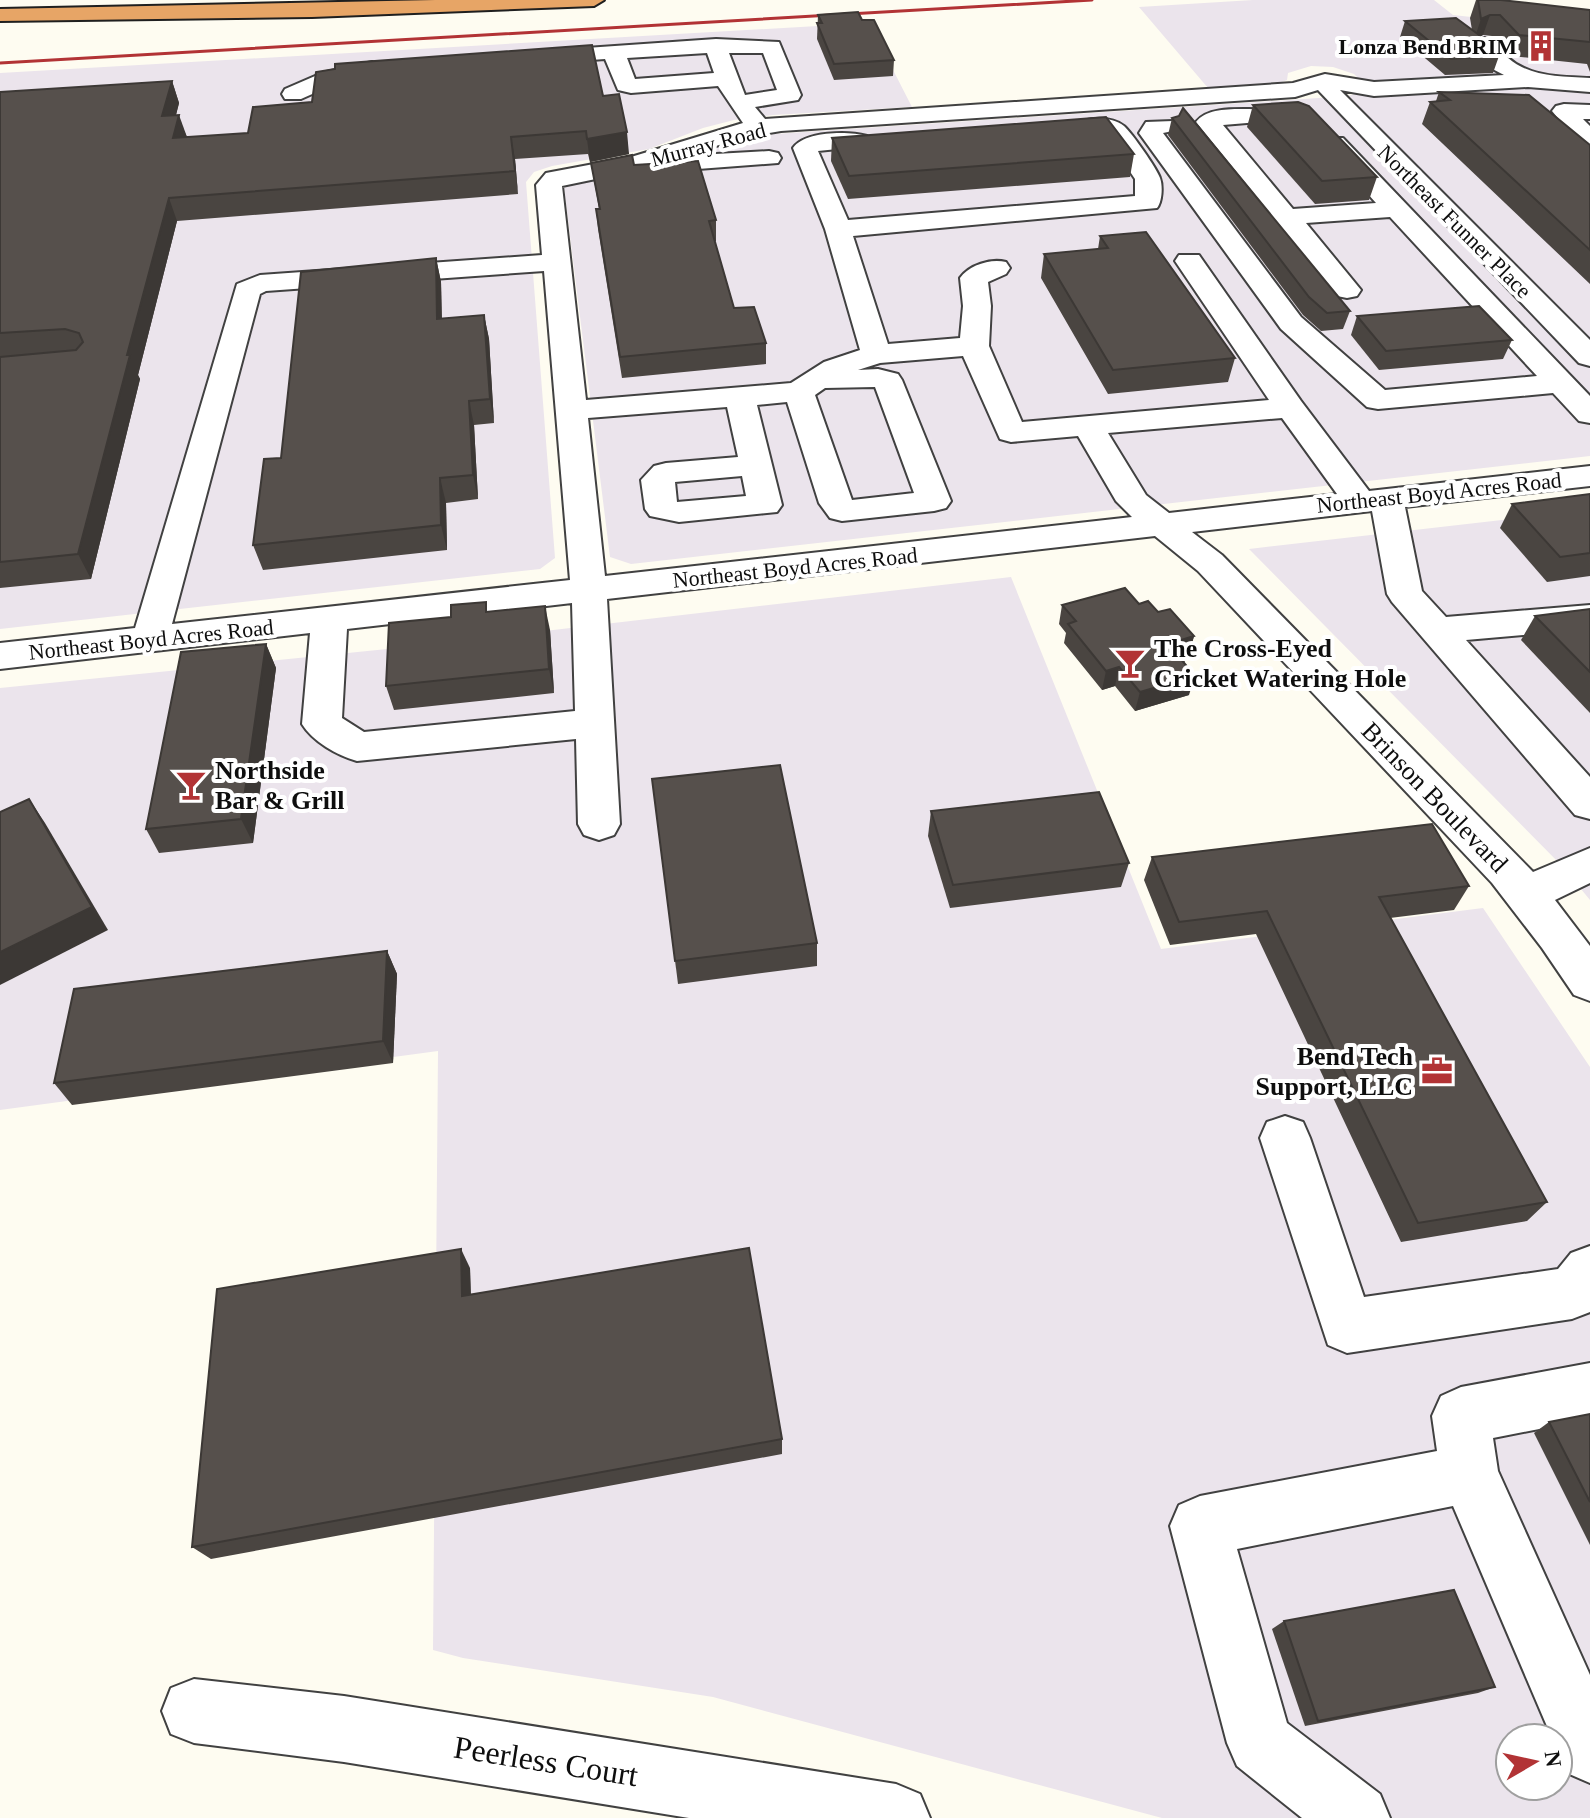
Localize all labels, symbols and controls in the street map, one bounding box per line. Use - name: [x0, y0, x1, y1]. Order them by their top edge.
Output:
- building icon: Lonza Bend BRIM: [1524, 29, 1558, 63]
- place label: Lonza Bend BRIM: [1339, 34, 1517, 59]
- street label: Murray Road: [648, 117, 768, 172]
- street label: Northeast Funner Place: [1373, 140, 1536, 303]
- street label: Northeast Boyd Acres Road: [1315, 467, 1563, 518]
- street label: Northeast Boyd Acres Road: [671, 542, 919, 593]
- street label: Northeast Boyd Acres Road: [27, 614, 275, 665]
- place label: The Cross-Eyed Cricket Watering Hole: [1154, 634, 1406, 693]
- bar icon: The Cross-Eyed Cricket Watering Hole: [1113, 646, 1147, 680]
- street label: Brinson Boulevard: [1356, 716, 1514, 878]
- place label: Northside Bar & Grill: [215, 756, 345, 815]
- bar icon: Northside Bar & Grill: [174, 768, 208, 802]
- place label: Bend Tech Support, LLC: [1256, 1042, 1414, 1101]
- office icon: Bend Tech Support, LLC: [1420, 1054, 1454, 1088]
- north arrow: [1494, 1722, 1574, 1802]
- street label: Peerless Court: [451, 1729, 641, 1793]
- text: N: [1540, 1749, 1567, 1769]

